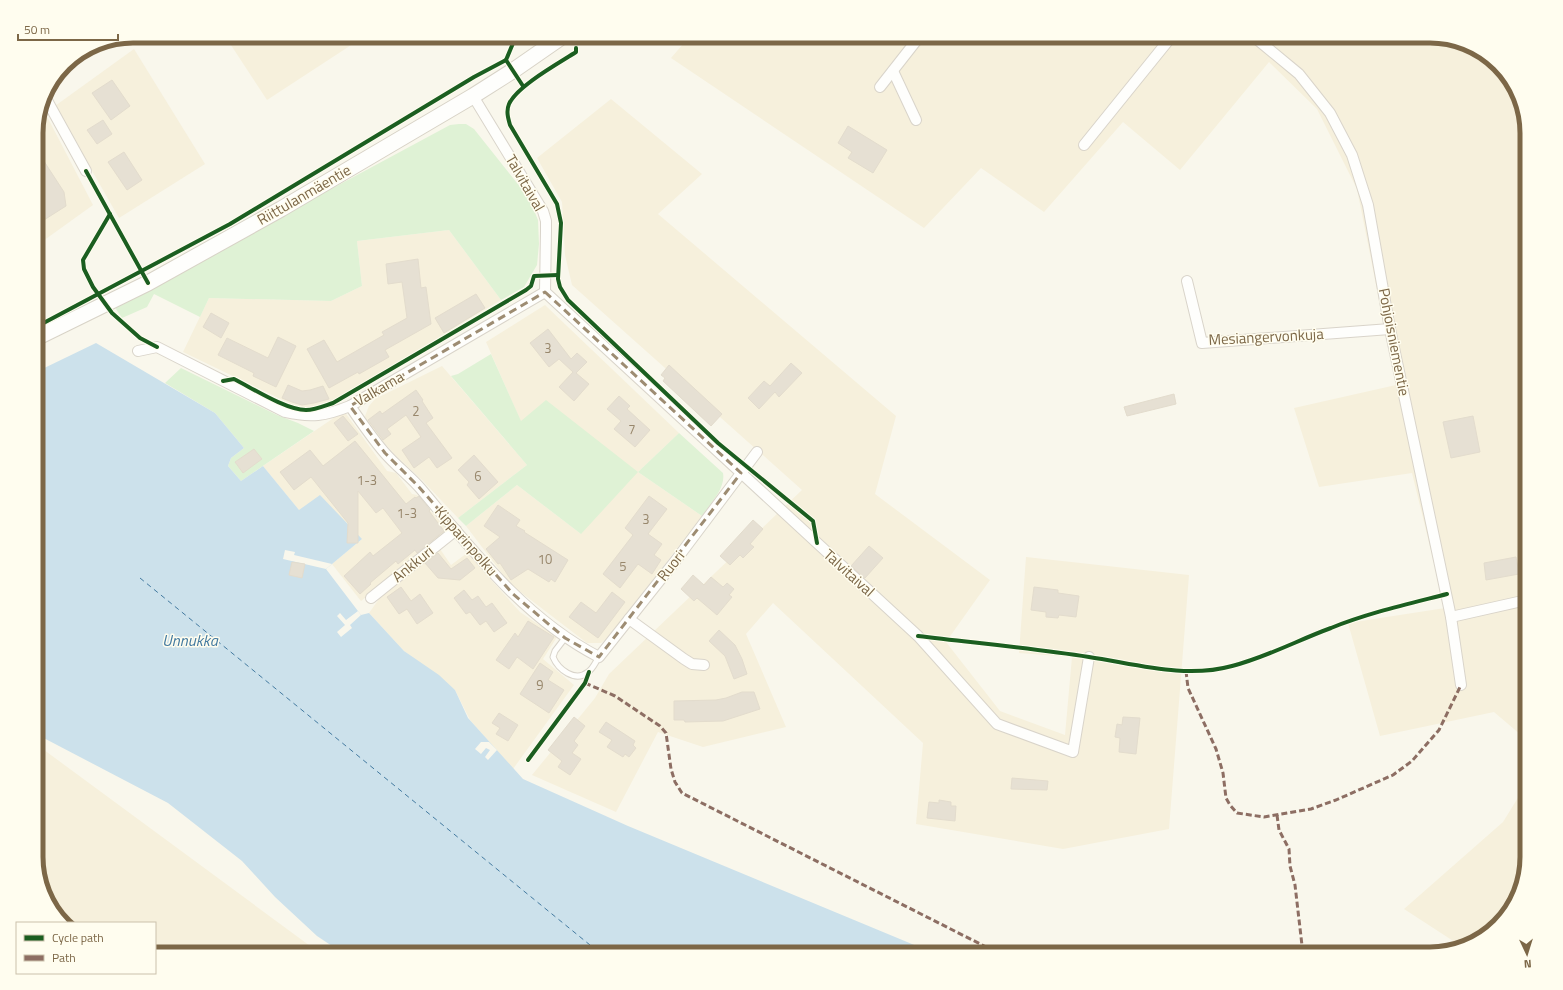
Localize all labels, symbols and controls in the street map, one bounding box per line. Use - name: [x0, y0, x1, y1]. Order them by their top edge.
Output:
- scale bar: [18, 16, 118, 42]
- text: 50 m: [24, 20, 50, 39]
- street label: Talvitaival: [500, 150, 551, 215]
- street label: Riittulanmäentie: [252, 158, 355, 231]
- street label: Pohjoisniementie: [1373, 286, 1416, 398]
- street label: Mesiangervonkuja: [1208, 322, 1325, 351]
- house number: 3: [544, 338, 552, 358]
- street label: Valkama: [350, 365, 408, 412]
- house number: 2: [412, 401, 420, 421]
- house number: 7: [628, 419, 636, 439]
- house number: 6: [474, 466, 482, 486]
- house number: 1-3: [357, 470, 377, 490]
- street label: Kipparinpolku: [429, 501, 503, 581]
- house number: 1-3: [397, 503, 417, 523]
- house number: 3: [642, 509, 650, 529]
- street label: Ankkuri: [387, 540, 439, 588]
- street label: Talvitaival: [819, 543, 880, 602]
- street label: Ruori: [651, 545, 690, 586]
- house number: 10: [538, 549, 552, 569]
- house number: 5: [619, 556, 627, 576]
- water label: Unnukka: [162, 628, 219, 652]
- house number: 9: [536, 675, 544, 695]
- legend: [16, 922, 156, 974]
- text: Cycle path: [52, 928, 104, 947]
- north arrow: [1507, 934, 1547, 974]
- text: Path: [52, 948, 76, 967]
- text: N: [1523, 956, 1532, 972]

